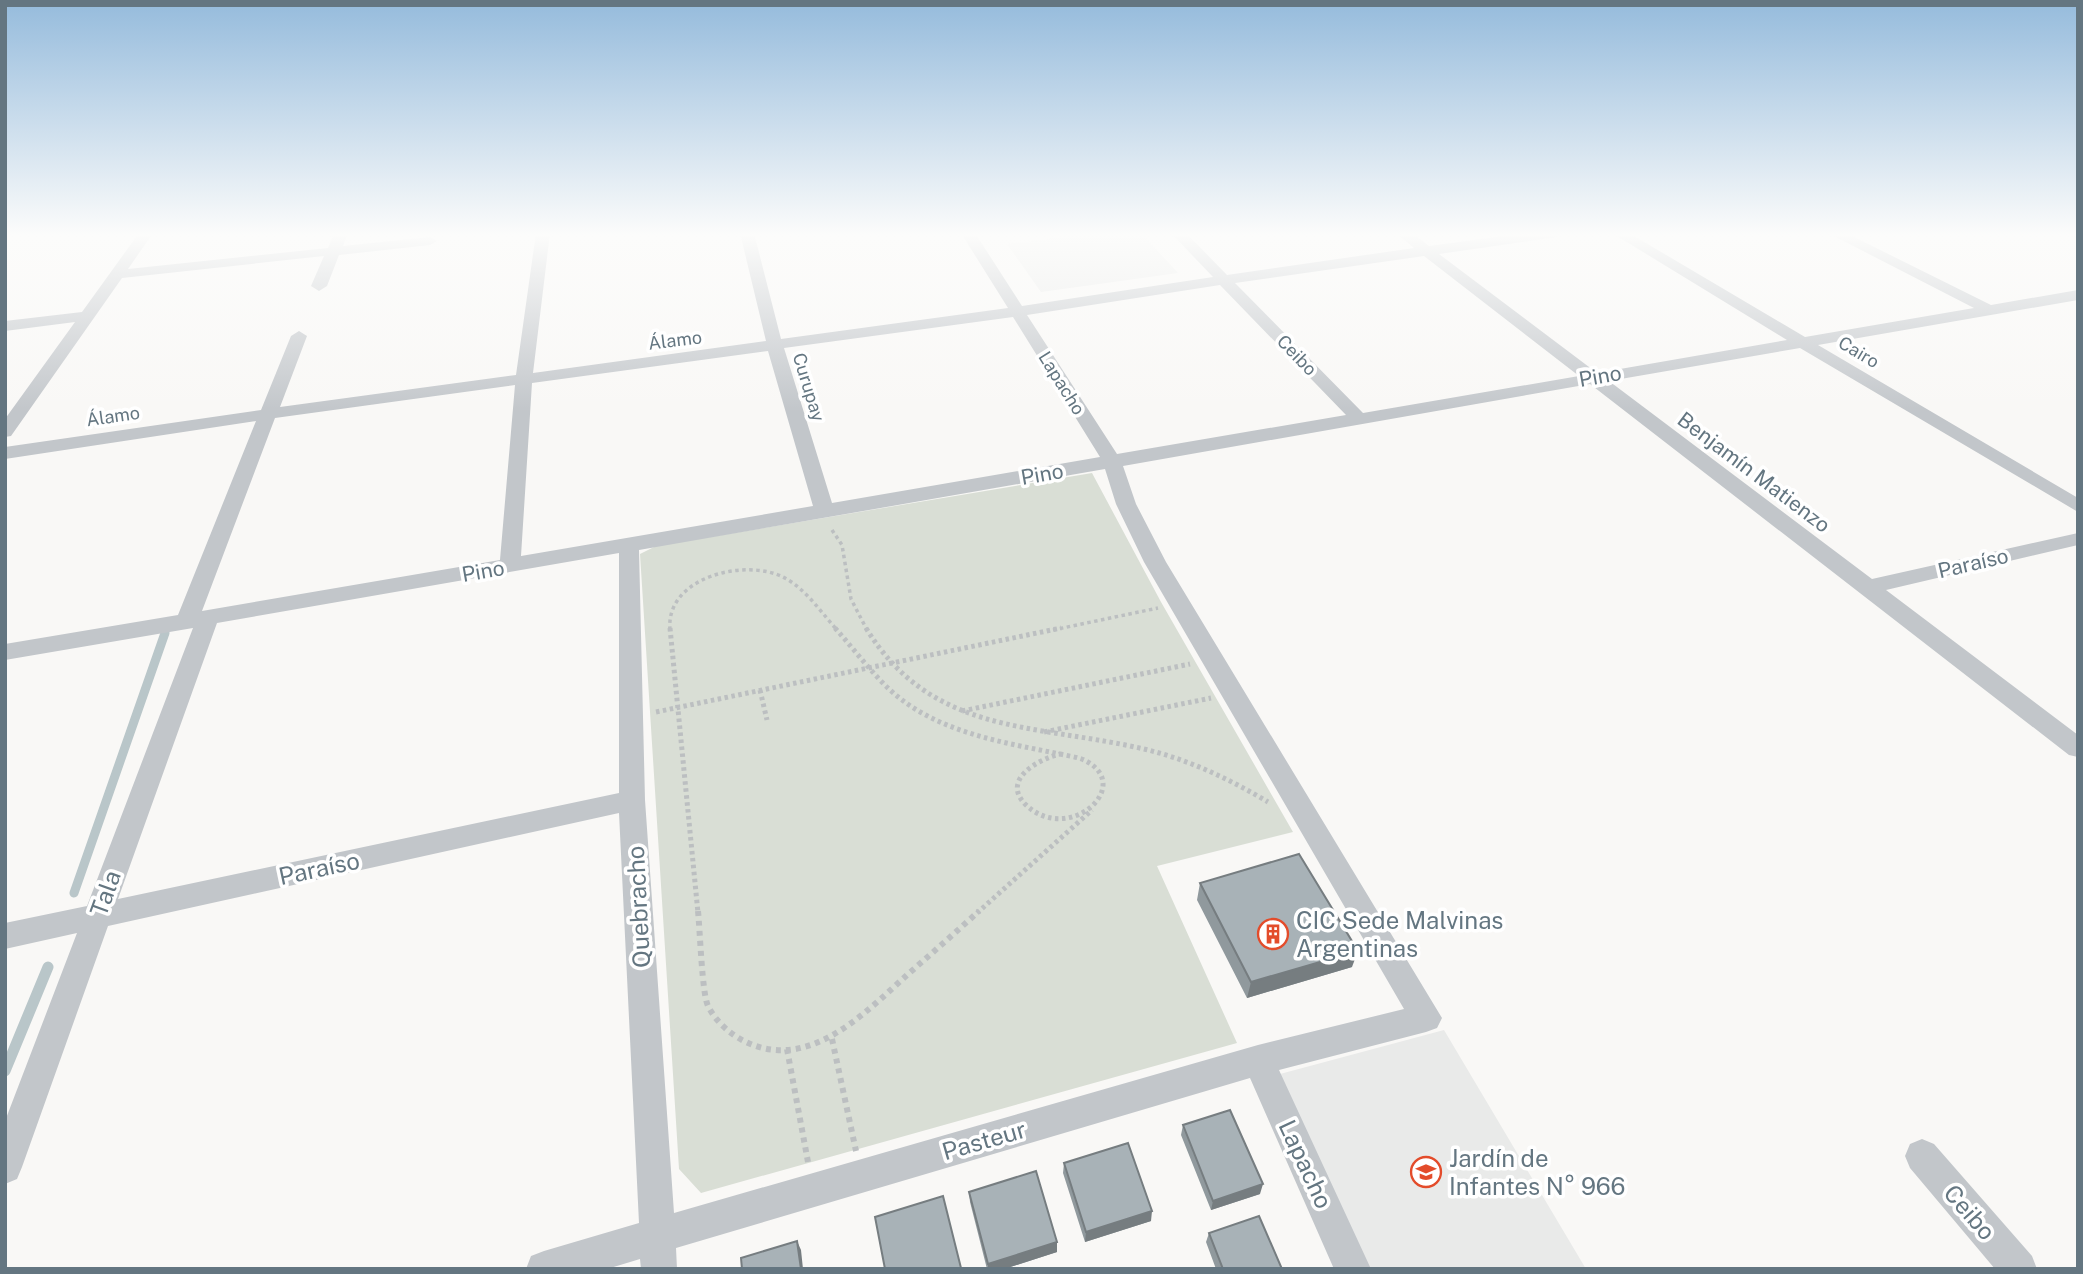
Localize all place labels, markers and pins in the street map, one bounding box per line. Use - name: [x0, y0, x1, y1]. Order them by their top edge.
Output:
- place label: CIC Sede Malvinas Argentinas: [1296, 906, 1503, 962]
- building icon: CIC Sede Malvinas Argentinas: [1256, 917, 1290, 951]
- place label: Jardín de Infantes N° 966: [1449, 1144, 1625, 1200]
- school or university icon: Jardín de Infantes N° 966: [1409, 1155, 1443, 1189]

